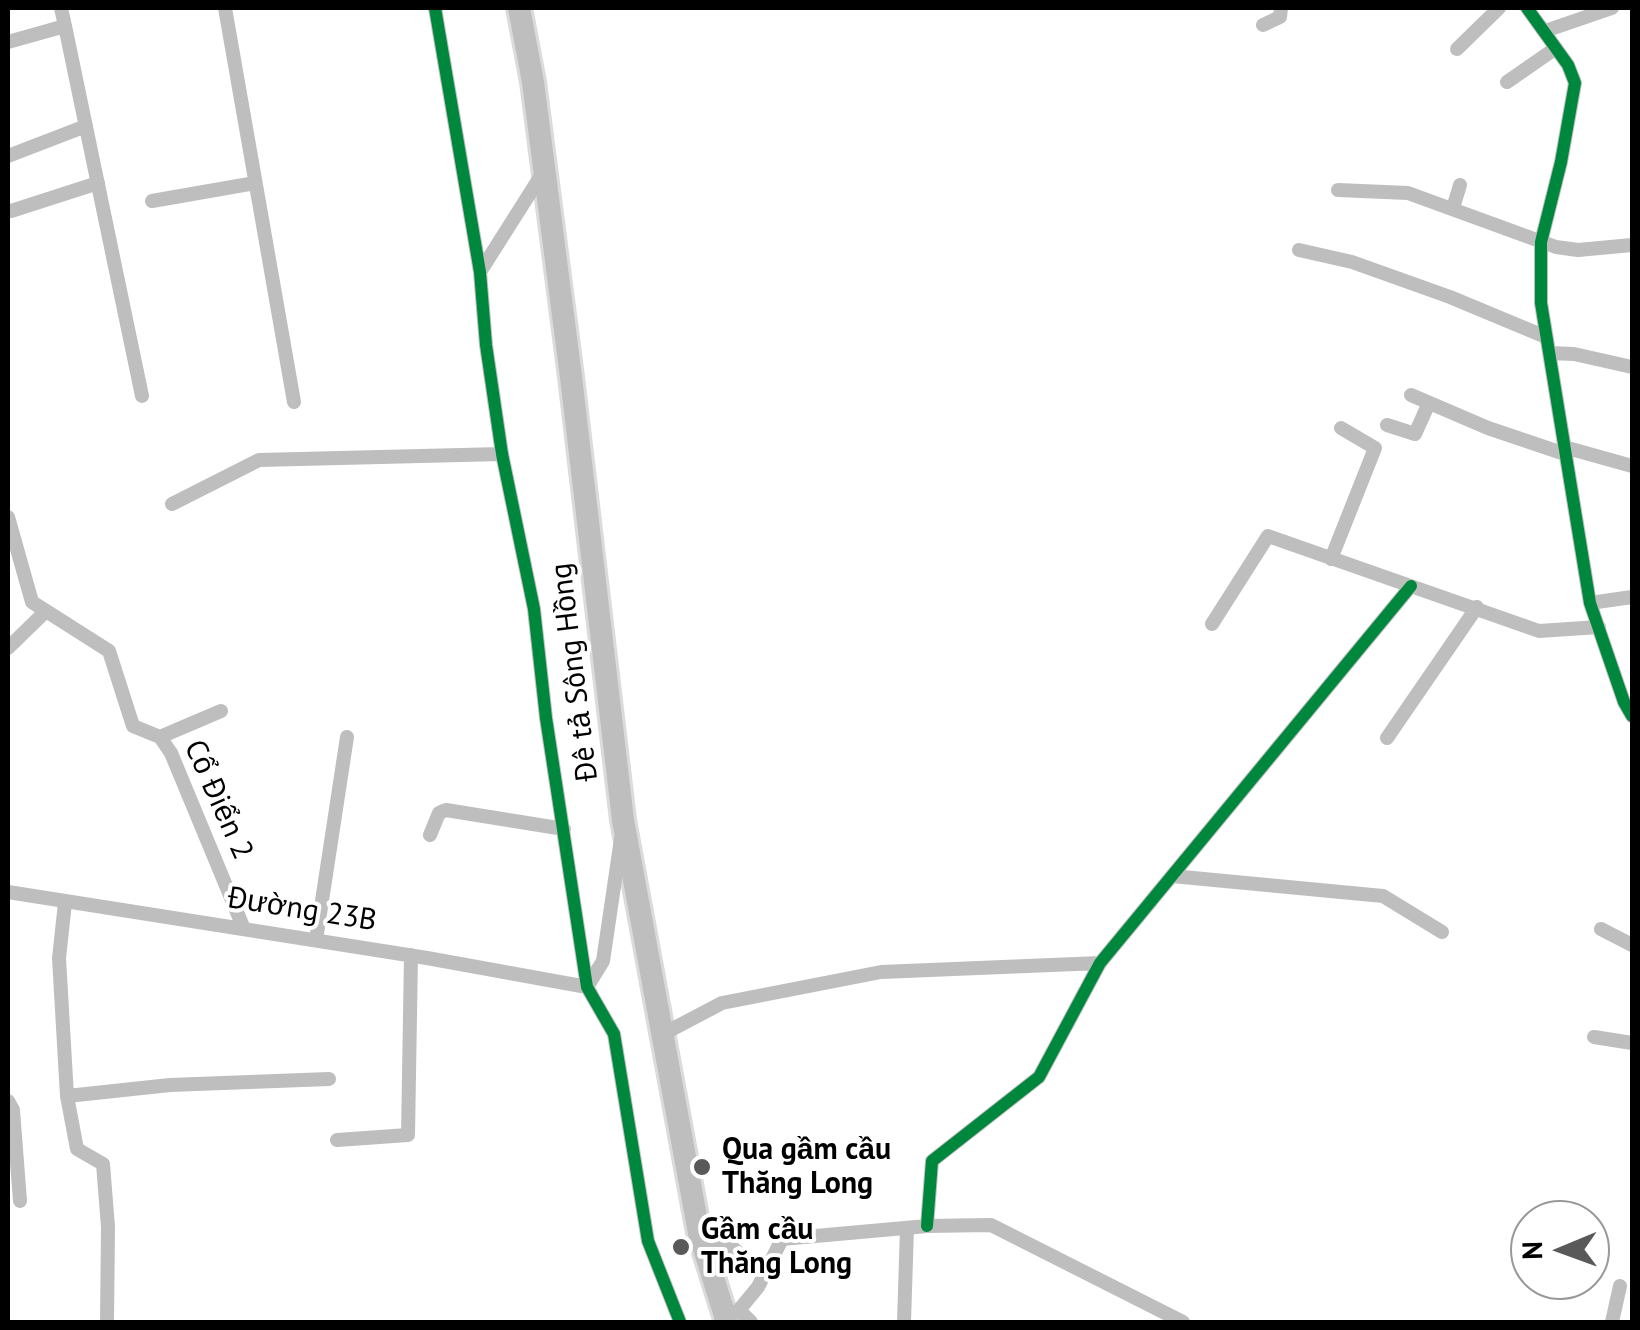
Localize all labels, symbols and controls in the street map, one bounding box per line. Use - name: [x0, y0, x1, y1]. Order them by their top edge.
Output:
- street label: Đê tả Sông Hồng: [544, 561, 606, 783]
- street label: Cổ Điển 2: [176, 735, 260, 865]
- street label: Đường 23B: [225, 880, 379, 940]
- place label: Qua gầm cầu Thăng Long: [722, 1132, 891, 1202]
- marker: Qua gầm cầu Thăng Long: [691, 1156, 713, 1178]
- north arrow: [1510, 1200, 1610, 1300]
- place label: Gầm cầu Thăng Long: [701, 1212, 852, 1282]
- marker: Gầm cầu Thăng Long: [670, 1236, 692, 1258]
- text: N: [1513, 1241, 1550, 1260]

